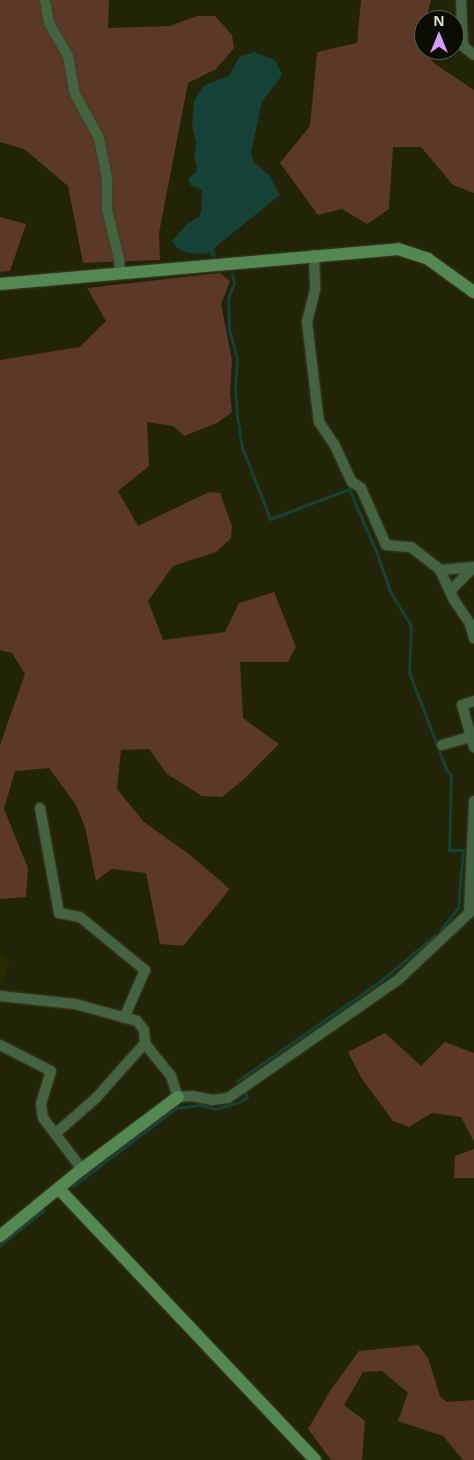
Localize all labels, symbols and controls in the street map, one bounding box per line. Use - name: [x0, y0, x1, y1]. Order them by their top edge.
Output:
- north arrow: [414, 10, 464, 60]
- text: N: [433, 11, 445, 30]

